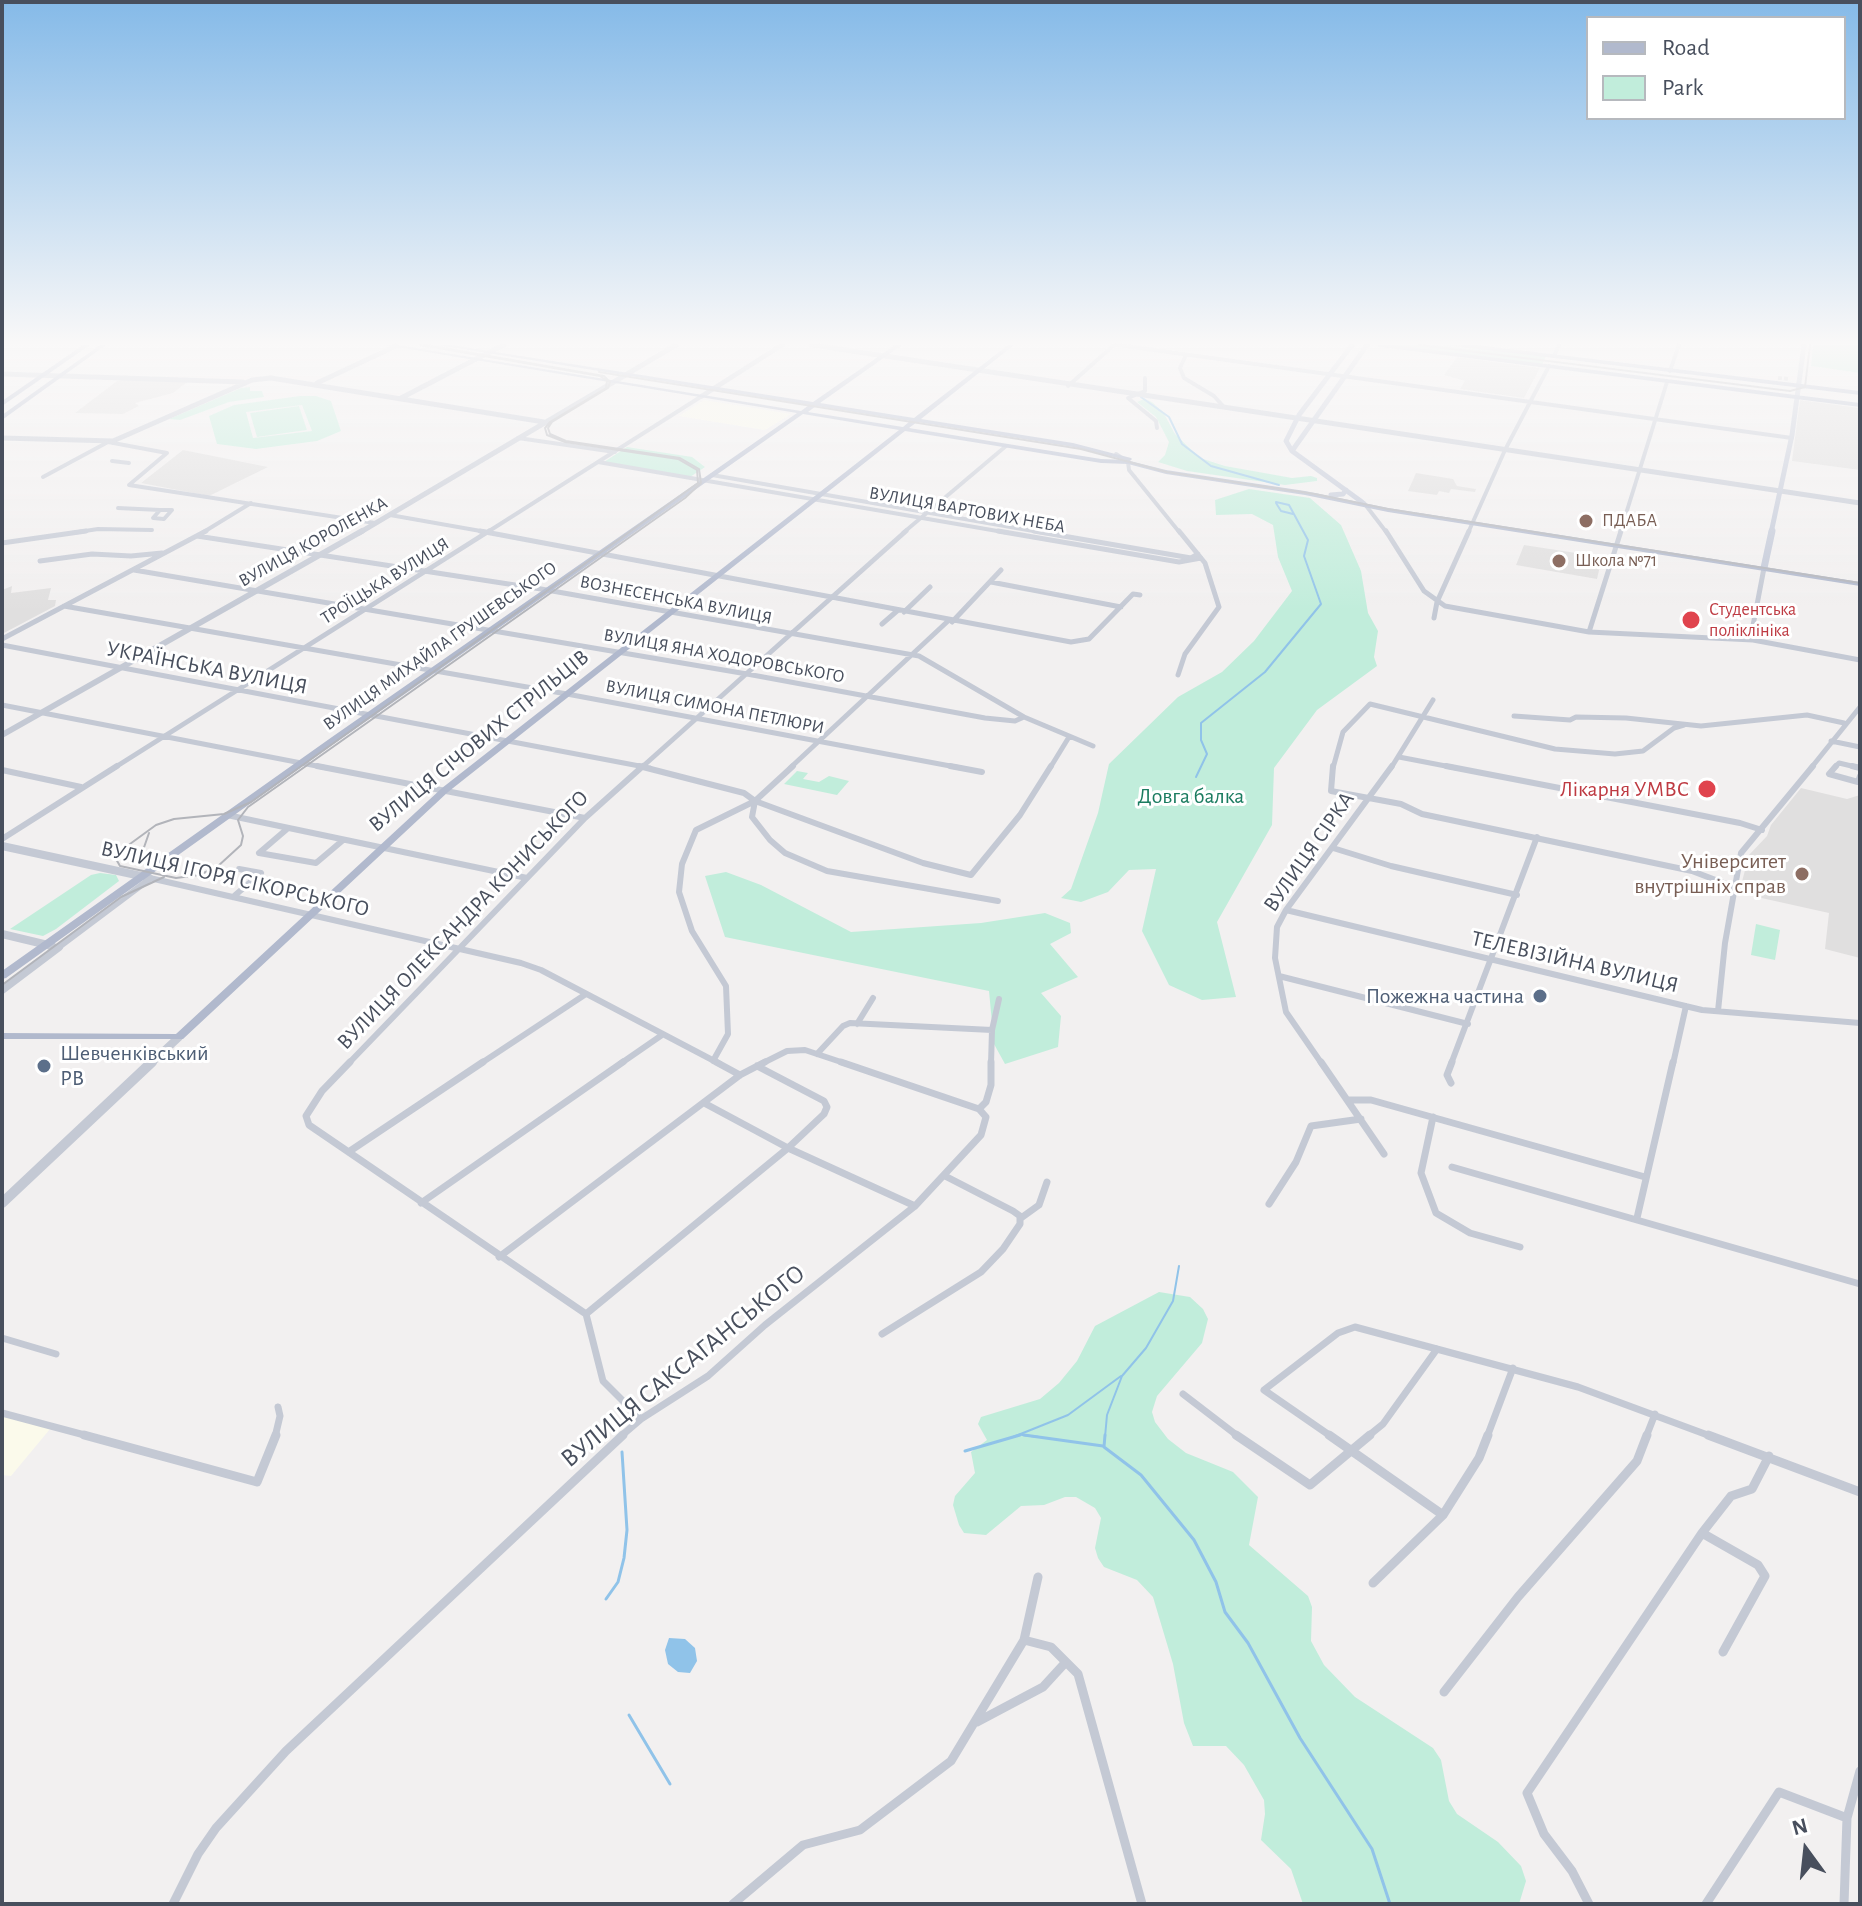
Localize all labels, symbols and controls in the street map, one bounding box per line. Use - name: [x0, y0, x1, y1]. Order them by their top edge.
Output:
- legend: [1586, 16, 1846, 120]
- text: Road: [1662, 36, 1710, 60]
- text: Park: [1662, 76, 1703, 100]
- street label: ВУЛИЦЯ ВАРТОВИХ НЕБА: [867, 482, 1067, 538]
- street label: ВУЛИЦЯ КОРОЛЕНКА: [235, 492, 391, 592]
- place label: ПДАБА: [1602, 510, 1657, 532]
- marker: ПДАБА: [1577, 512, 1595, 530]
- street label: ТРОЇЦЬКА ВУЛИЦЯ: [317, 533, 453, 629]
- place label: Школа №71: [1575, 550, 1657, 572]
- marker: Школа №71: [1550, 552, 1568, 570]
- street label: ВУЛИЦЯ МИХАЙЛА ГРУШЕВСЬКОГО: [319, 557, 561, 735]
- street label: ВОЗНЕСЕНСЬКА ВУЛИЦЯ: [578, 571, 774, 629]
- place label: Студентська поліклініка: [1709, 599, 1796, 642]
- marker: Студентська поліклініка: [1680, 609, 1702, 631]
- street label: ВУЛИЦЯ ЯНА ХОДОРОВСЬКОГО: [602, 624, 846, 688]
- street label: УКРАЇНСЬКА ВУЛИЦЯ: [104, 636, 310, 700]
- street label: ВУЛИЦЯ СІЧОВИХ СТРІЛЬЦІВ: [364, 644, 594, 838]
- street label: ВУЛИЦЯ СИМОНА ПЕТЛЮРИ: [604, 675, 826, 739]
- place label: Лікарня УМВС: [1560, 776, 1689, 802]
- marker: Лікарня УМВС: [1696, 778, 1718, 800]
- park label: Довга балка: [1138, 783, 1244, 809]
- street label: ВУЛИЦЯ ОЛЕКСАНДРА КОНИСЬКОГО: [332, 785, 594, 1055]
- street label: ВУЛИЦЯ СІРКА: [1258, 787, 1360, 917]
- street label: ВУЛИЦЯ ІГОРЯ СІКОРСЬКОГО: [98, 835, 372, 923]
- place label: Університет внутрішніх справ: [1634, 848, 1786, 900]
- marker: Університет внутрішніх справ: [1793, 865, 1811, 883]
- street label: ТЕЛЕВІЗІЙНА ВУЛИЦЯ: [1469, 925, 1681, 999]
- place label: Пожежна частина: [1366, 983, 1524, 1009]
- marker: Пожежна частина: [1531, 987, 1549, 1005]
- place label: Шевченківський РВ: [60, 1040, 209, 1092]
- marker: Шевченківський РВ: [35, 1057, 53, 1075]
- street label: ВУЛИЦЯ САКСАГАНСЬКОГО: [555, 1258, 811, 1474]
- north arrow: [1766, 1810, 1846, 1890]
- text: N: [1790, 1814, 1810, 1839]

